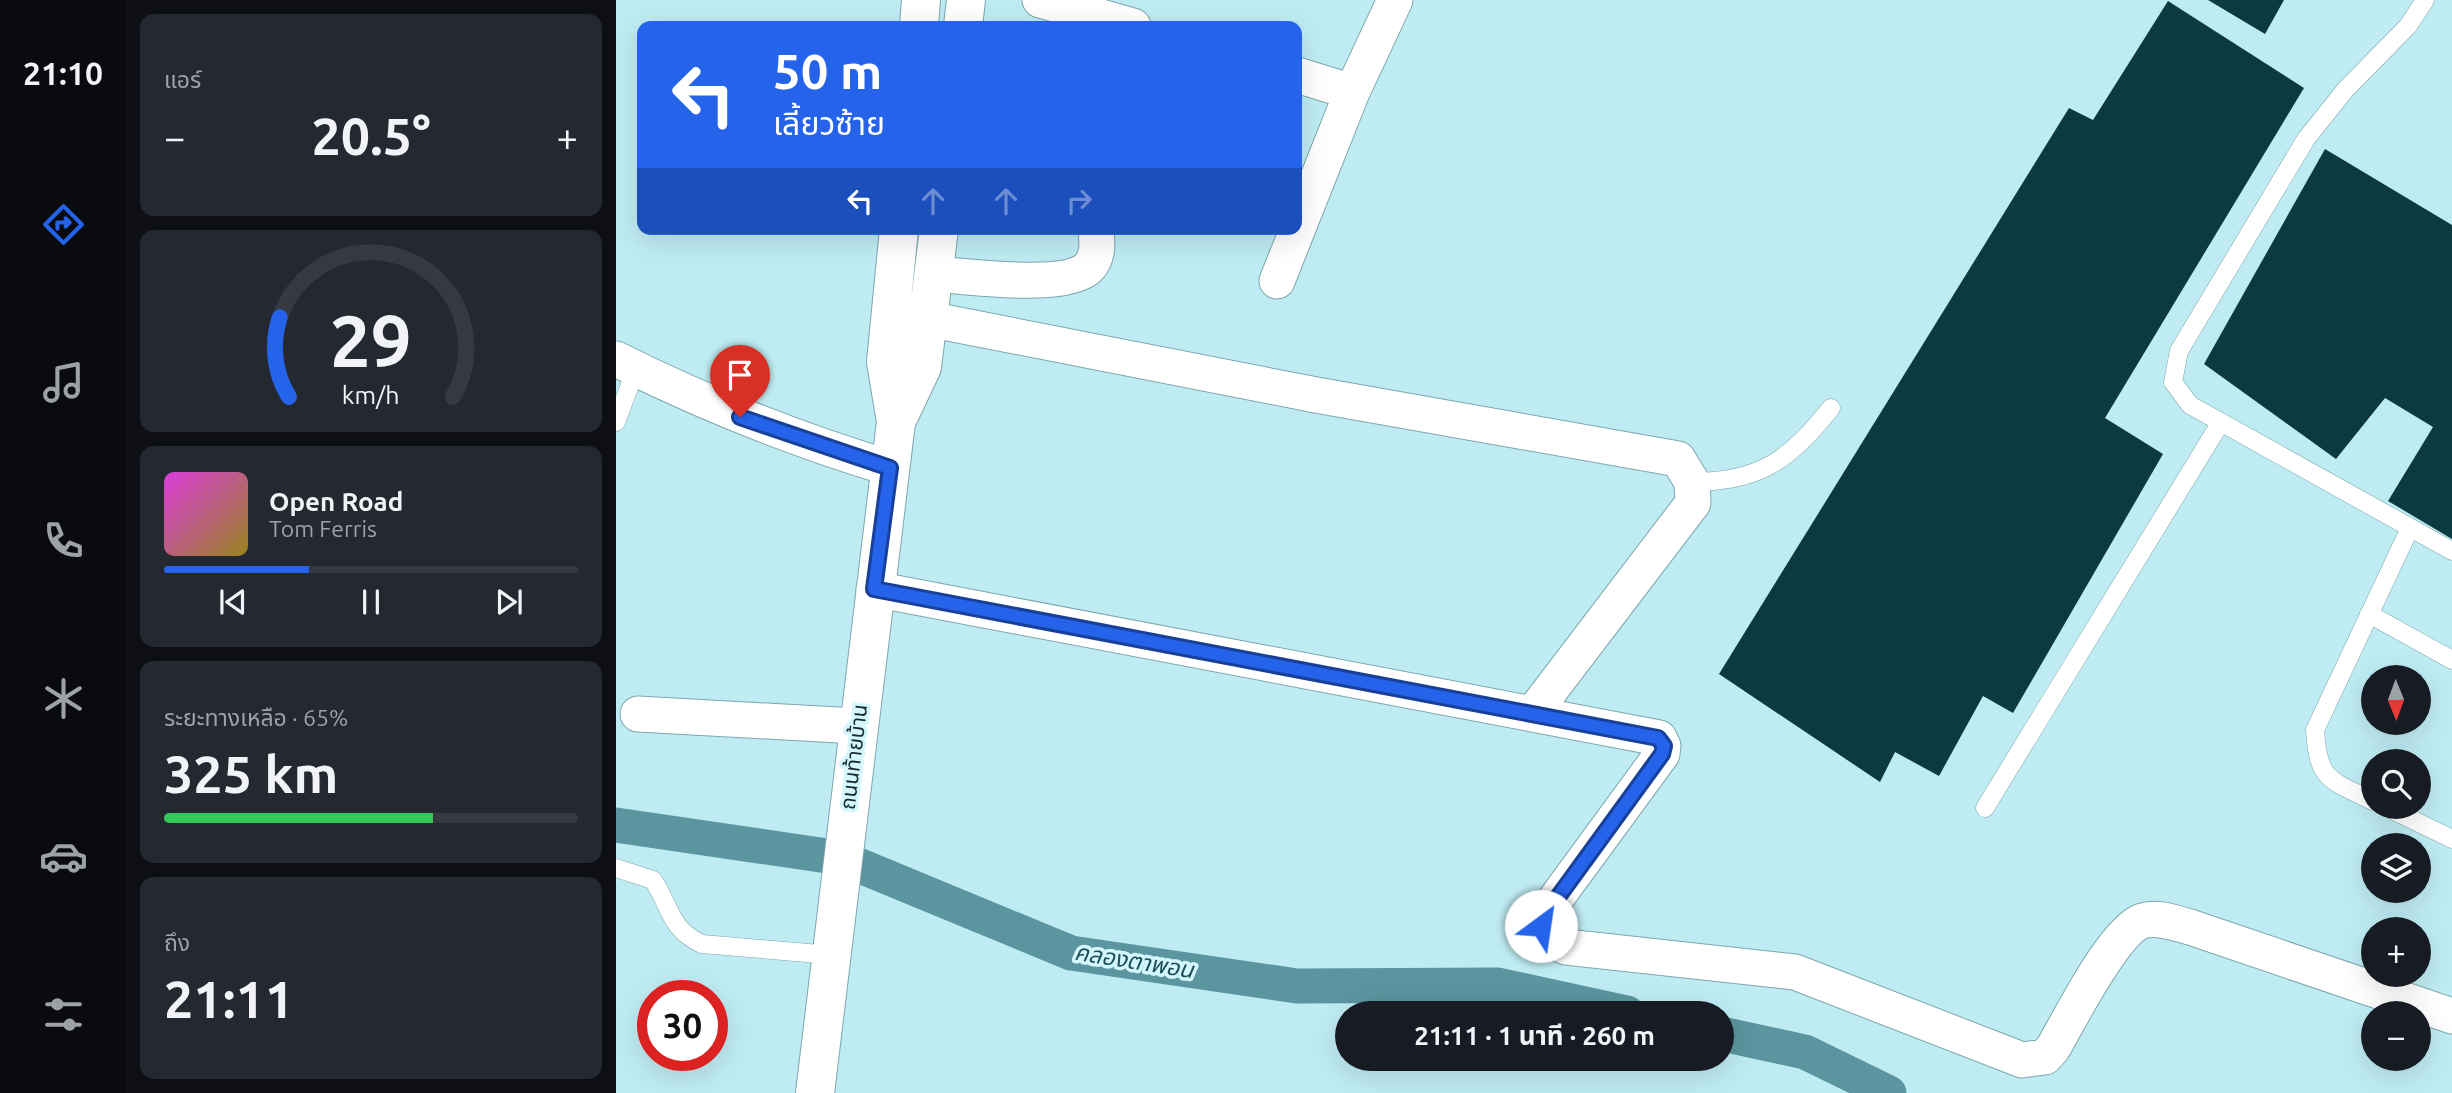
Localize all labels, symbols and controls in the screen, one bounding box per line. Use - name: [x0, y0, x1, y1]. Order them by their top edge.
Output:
- text: 50 m: [773, 43, 882, 98]
- icon: left: [658, 49, 749, 140]
- text: 21:10: [23, 55, 103, 91]
- text: แอร์: [164, 67, 201, 92]
- text: เลี้ยวซ้าย: [773, 105, 885, 141]
- text: 20.5°: [311, 107, 431, 165]
- text: −: [164, 116, 185, 158]
- text: +: [557, 116, 578, 158]
- icon: left: [841, 182, 879, 220]
- icon: ahead: [914, 182, 952, 220]
- icon: ahead: [987, 182, 1025, 220]
- icon: right: [1060, 182, 1098, 220]
- icon: directions: [39, 200, 88, 249]
- text: 29: [330, 299, 412, 381]
- pin: [710, 345, 770, 417]
- icon: arrive: [721, 356, 759, 394]
- icon: music: [39, 358, 88, 407]
- text: km/h: [342, 380, 400, 408]
- text: Open Road: [269, 487, 403, 516]
- icon: phone: [39, 516, 88, 565]
- text: Tom Ferris: [269, 516, 377, 541]
- icon: previous: [214, 583, 252, 621]
- icon: pause: [352, 583, 390, 621]
- icon: next: [490, 583, 528, 621]
- north arrow: [2361, 665, 2431, 735]
- map controls: [2361, 665, 2431, 1071]
- icon: climate: [39, 674, 88, 723]
- street label: ถนนท้ายบ้าน: [835, 703, 871, 811]
- text: ระยะทางเหลือ · 65%: [164, 705, 348, 730]
- text: 325 km: [164, 745, 338, 803]
- button: search: [2361, 749, 2431, 819]
- icon: car: [39, 832, 88, 881]
- button: layers: [2361, 833, 2431, 903]
- position arrow: [1504, 889, 1578, 963]
- button: +: [2361, 917, 2431, 987]
- text: ถึง: [164, 930, 190, 955]
- water label: คลองตาพอน: [1073, 939, 1197, 983]
- text: 21:11: [164, 970, 294, 1028]
- speed limit sign: 30: [637, 980, 728, 1071]
- icon: filters: [39, 990, 88, 1039]
- button: −: [2361, 1001, 2431, 1071]
- text: 21:11 · 1 นาที · 260 m: [1414, 1021, 1655, 1050]

